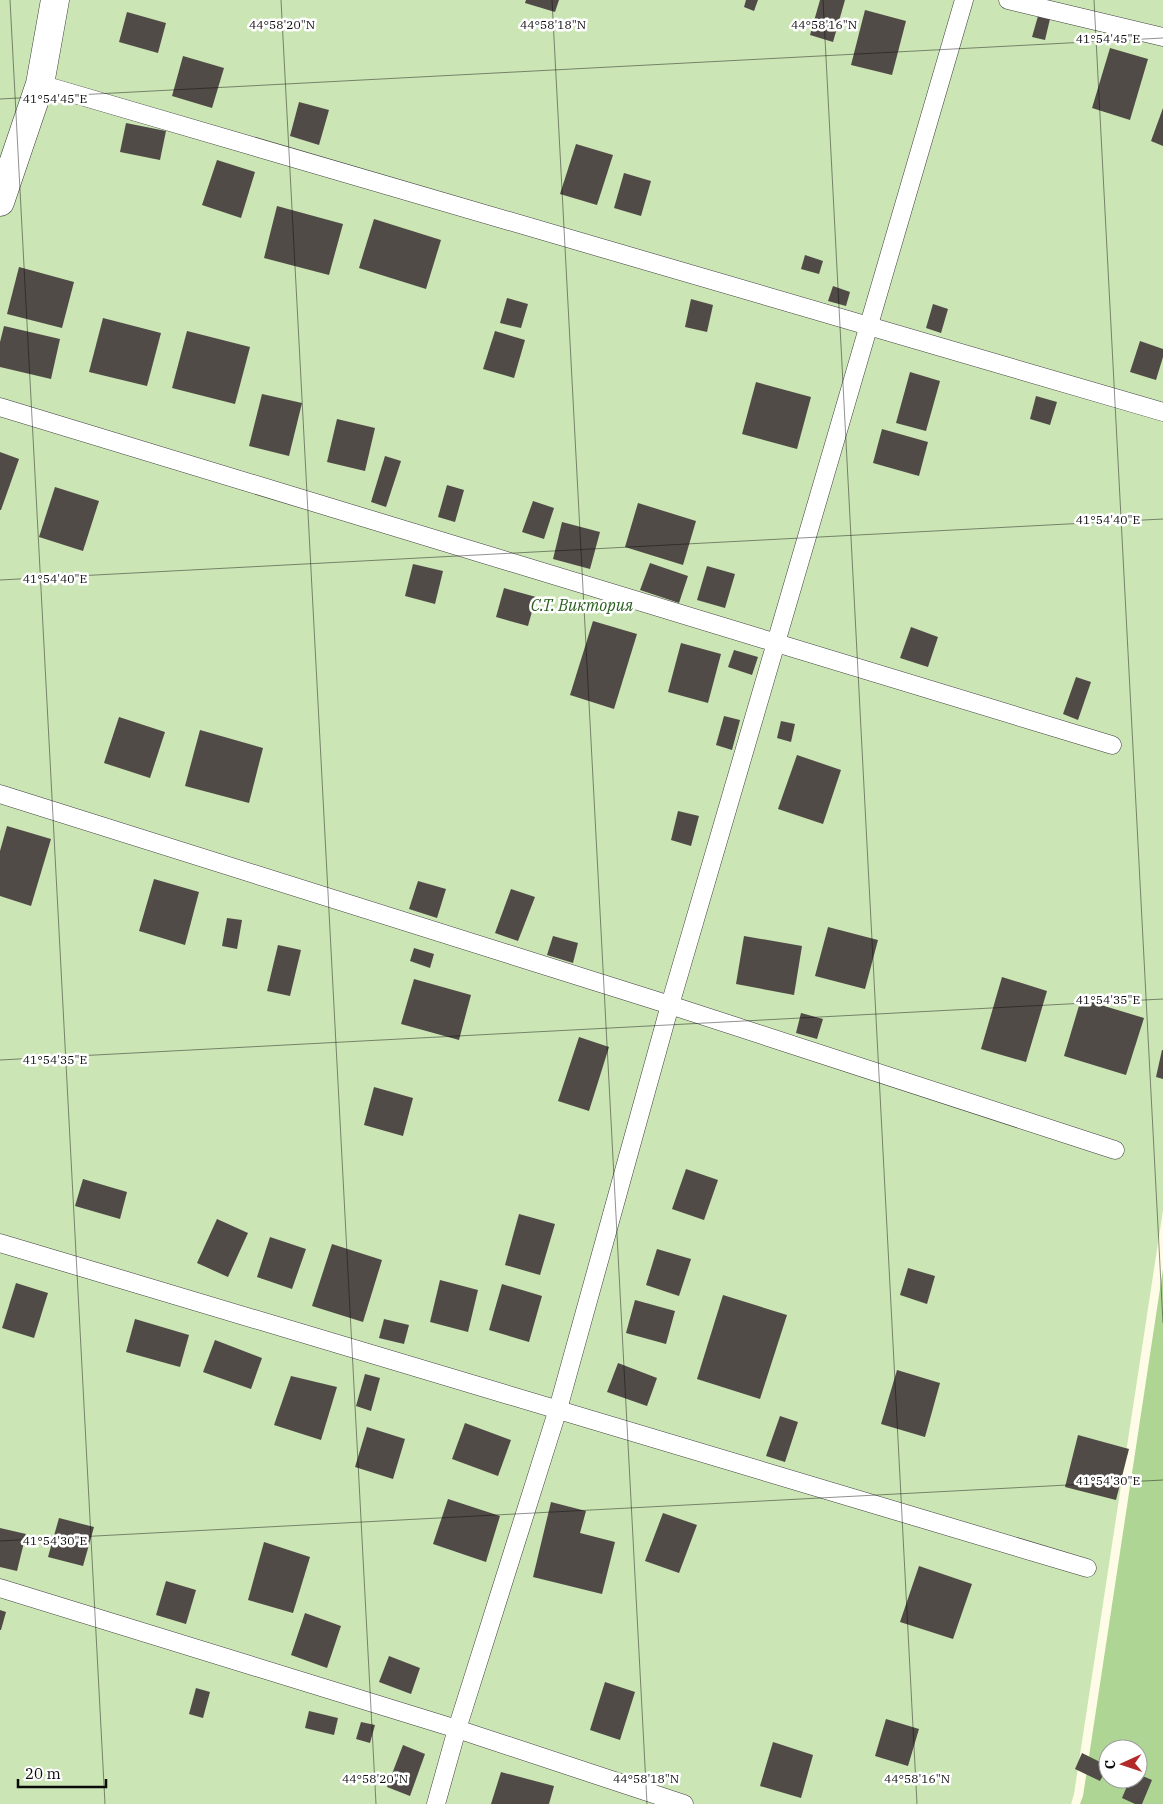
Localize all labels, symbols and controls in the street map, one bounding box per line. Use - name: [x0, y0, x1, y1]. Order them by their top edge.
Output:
- text: 44°58'20"N: [249, 17, 315, 32]
- text: 44°58'18"N: [520, 17, 586, 32]
- text: 44°58'16"N: [791, 17, 857, 32]
- text: 41°54'45"E: [1076, 31, 1140, 46]
- text: 41°54'45"E: [23, 91, 87, 106]
- text: 41°54'40"E: [1076, 512, 1140, 527]
- text: 41°54'40"E: [23, 571, 87, 586]
- park label: С.Т. Виктория: [531, 595, 634, 615]
- text: 41°54'35"E: [1076, 992, 1140, 1007]
- text: 41°54'35"E: [23, 1052, 87, 1067]
- text: 41°54'30"E: [1076, 1473, 1140, 1488]
- text: 41°54'30"E: [23, 1533, 87, 1548]
- north arrow: [1098, 1739, 1148, 1789]
- scale bar: [18, 1756, 105, 1788]
- text: С: [1101, 1760, 1119, 1770]
- text: 20 m: [25, 1764, 61, 1783]
- text: 44°58'20"N: [342, 1771, 408, 1786]
- text: 44°58'18"N: [613, 1771, 679, 1786]
- text: 44°58'16"N: [884, 1771, 950, 1786]

